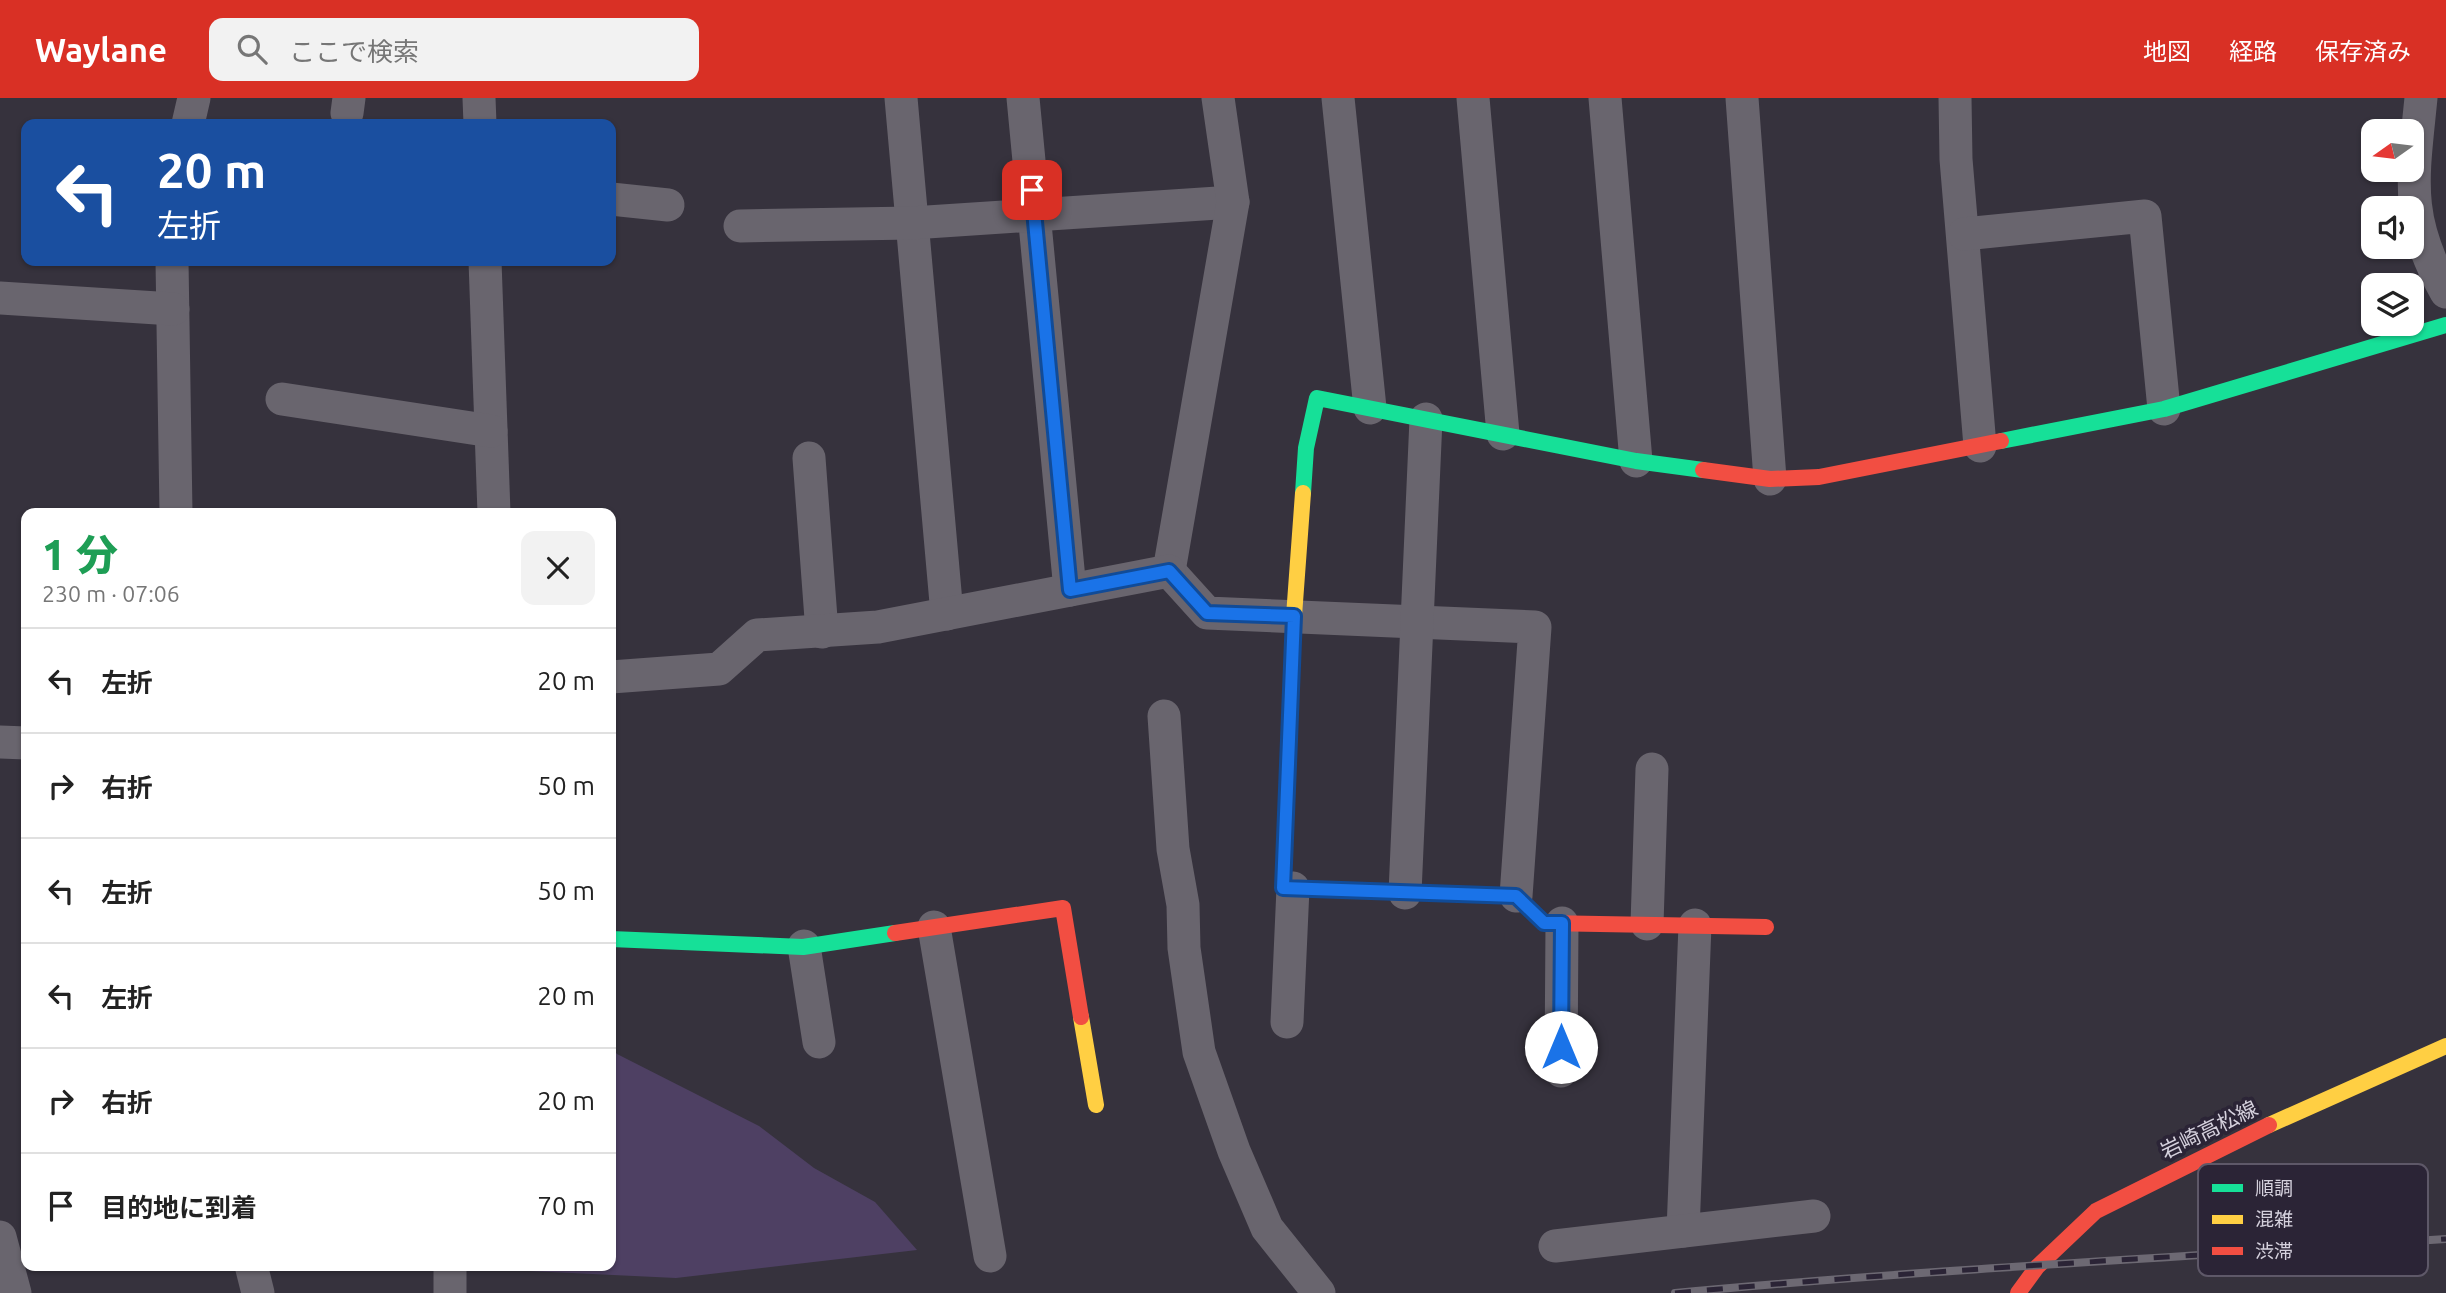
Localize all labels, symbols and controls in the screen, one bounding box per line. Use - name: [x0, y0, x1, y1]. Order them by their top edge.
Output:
- search box: [209, 18, 699, 81]
- icon: search: [233, 30, 271, 68]
- text: Waylane: [35, 31, 167, 68]
- text: ここで検索: [289, 37, 419, 66]
- text: 地図: [2143, 38, 2191, 65]
- text: 経路: [2229, 38, 2277, 65]
- text: 保存済み: [2315, 38, 2411, 65]
- north arrow: [2361, 119, 2424, 182]
- map controls: [2361, 119, 2424, 336]
- text: 20 m: [157, 142, 266, 197]
- icon: left: [42, 147, 133, 238]
- pin: [1002, 160, 1062, 220]
- icon: arrive: [1013, 171, 1051, 209]
- button: sound: [2361, 196, 2424, 259]
- text: 左折: [157, 207, 221, 243]
- button: layers: [2361, 273, 2424, 336]
- text: 1 分: [42, 531, 118, 578]
- button: close: [521, 531, 595, 605]
- text: 230 m · 07:06: [42, 581, 180, 606]
- icon: left: [42, 662, 80, 700]
- text: 20 m: [537, 666, 595, 695]
- text: 左折: [101, 668, 153, 697]
- icon: right: [42, 767, 80, 805]
- text: 50 m: [537, 771, 595, 800]
- text: 右折: [101, 773, 153, 802]
- icon: left: [42, 872, 80, 910]
- text: 50 m: [537, 876, 595, 905]
- text: 左折: [101, 878, 153, 907]
- icon: left: [42, 977, 80, 1015]
- text: 20 m: [537, 981, 595, 1010]
- text: 左折: [101, 983, 153, 1012]
- position arrow: [1524, 1010, 1598, 1084]
- icon: right: [42, 1082, 80, 1120]
- text: 20 m: [537, 1086, 595, 1115]
- text: 右折: [101, 1088, 153, 1117]
- street label: 岩崎高松線: [2156, 1095, 2261, 1163]
- legend: [2198, 1164, 2428, 1276]
- text: 順調: [2255, 1177, 2293, 1199]
- icon: arrive: [42, 1187, 80, 1225]
- text: 70 m: [537, 1191, 595, 1220]
- text: 目的地に到着: [101, 1193, 257, 1222]
- text: 混雑: [2255, 1208, 2293, 1230]
- text: 渋滞: [2255, 1240, 2293, 1262]

